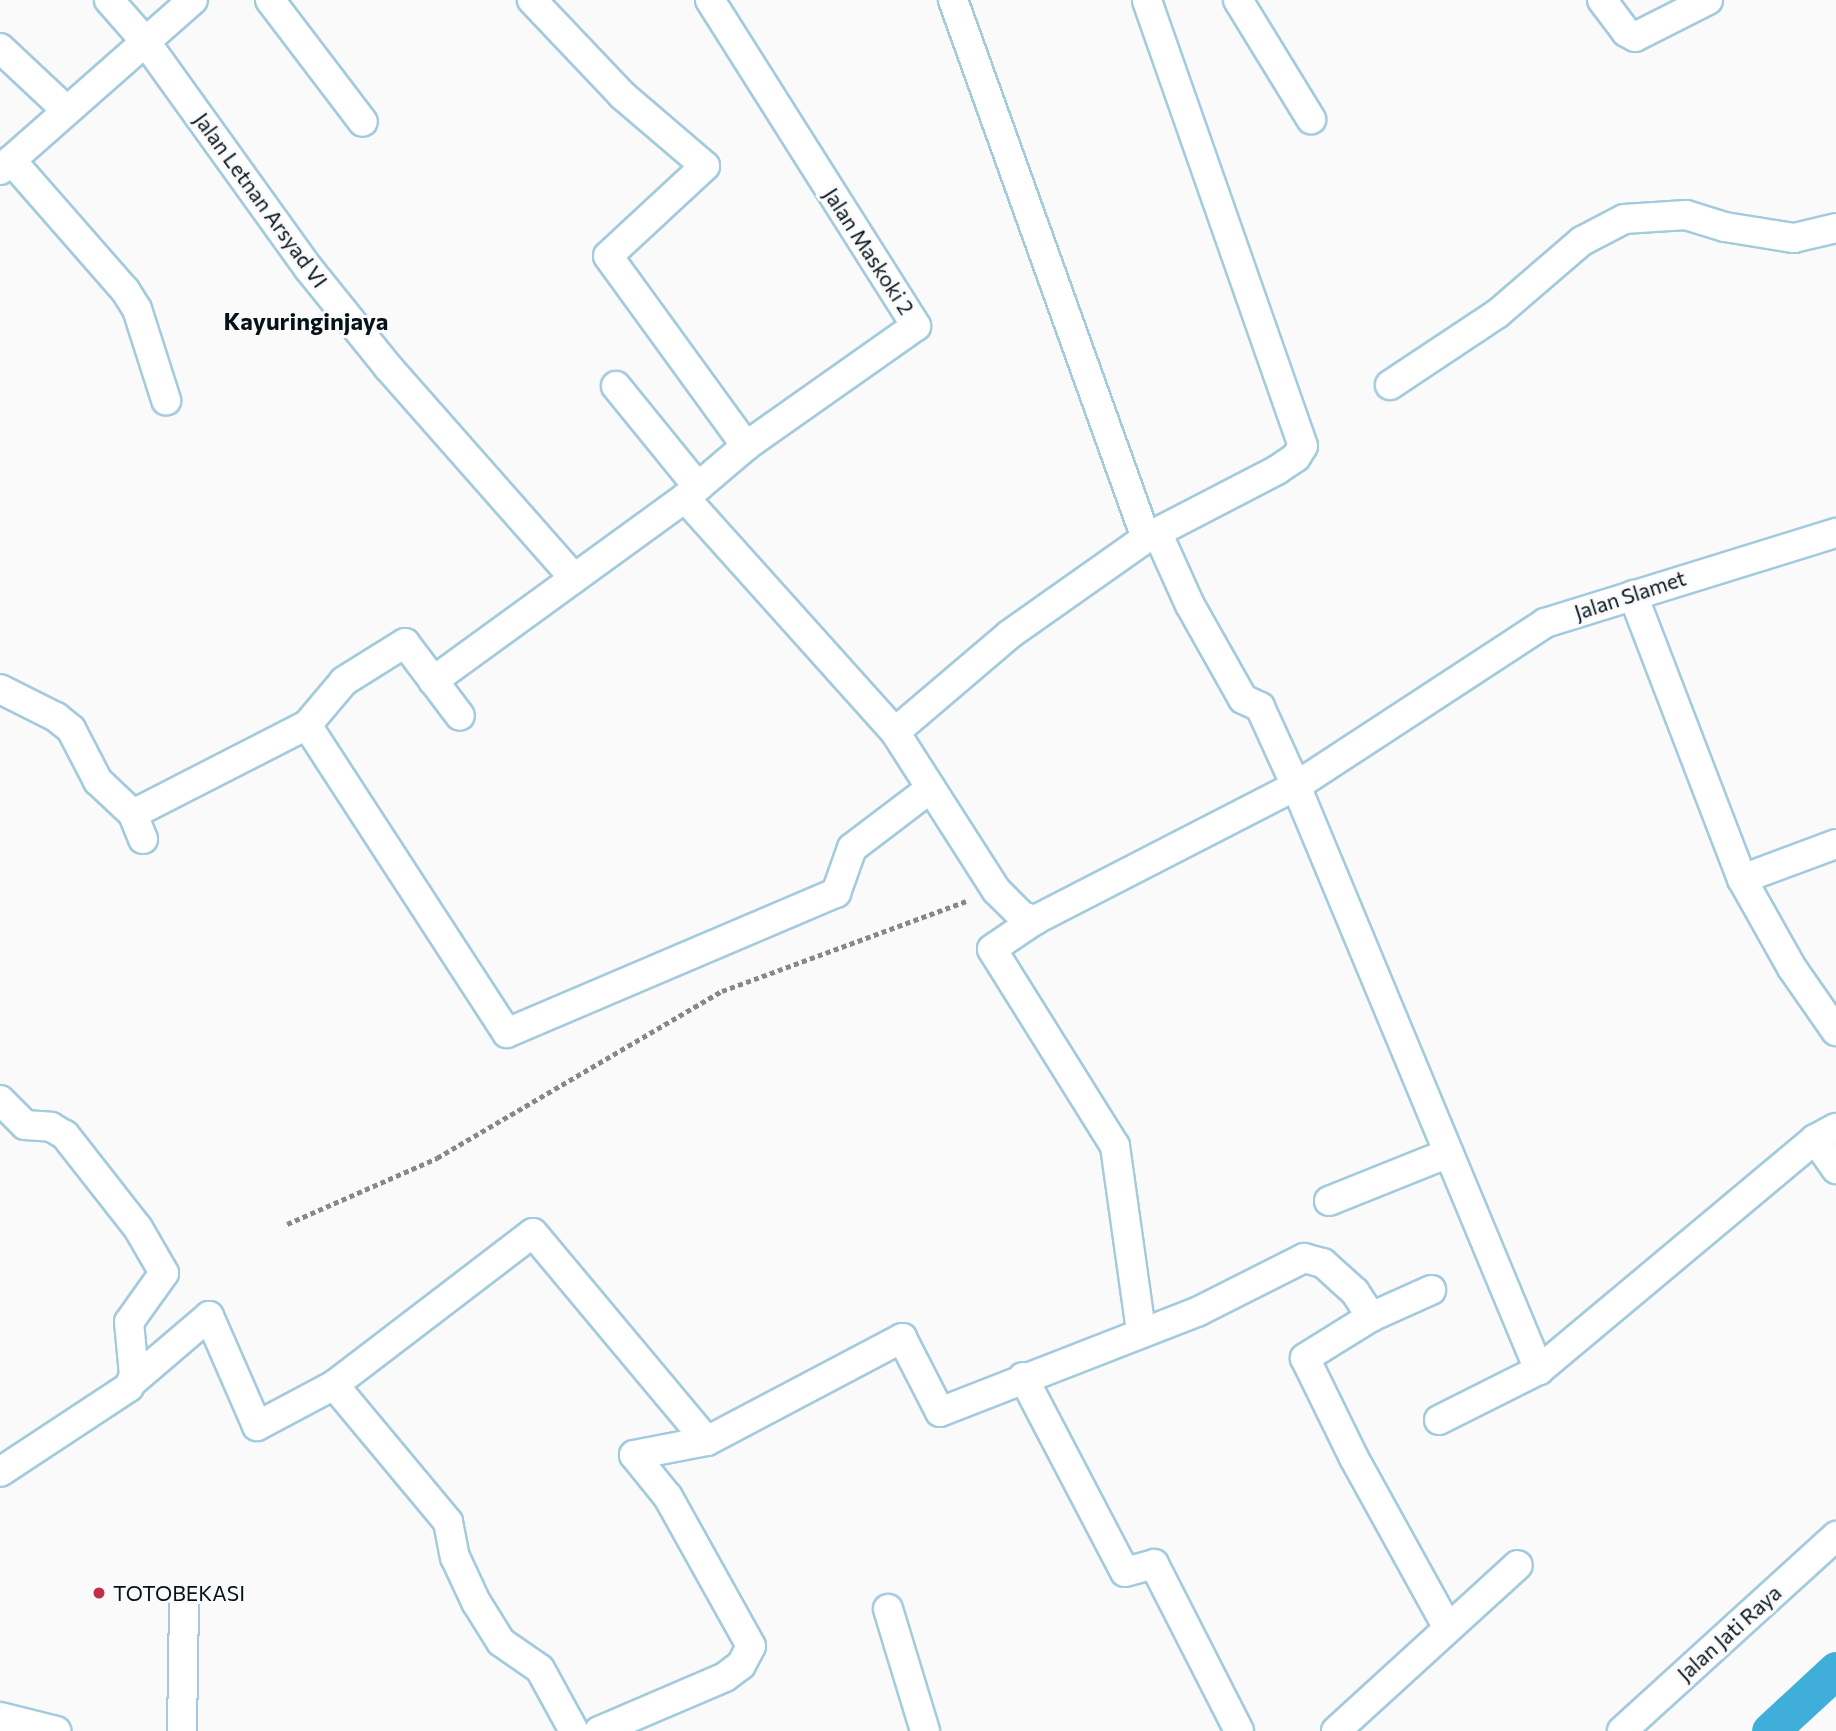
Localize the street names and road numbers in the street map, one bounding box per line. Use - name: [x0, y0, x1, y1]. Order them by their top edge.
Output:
- street label: Jalan Letnan Arsyad VI: [189, 108, 333, 292]
- street label: Jalan Maskoki 2: [819, 183, 919, 319]
- street label: Jalan Slamet: [1571, 565, 1689, 625]
- street label: Jalan Jati Raya: [1672, 1580, 1786, 1686]

